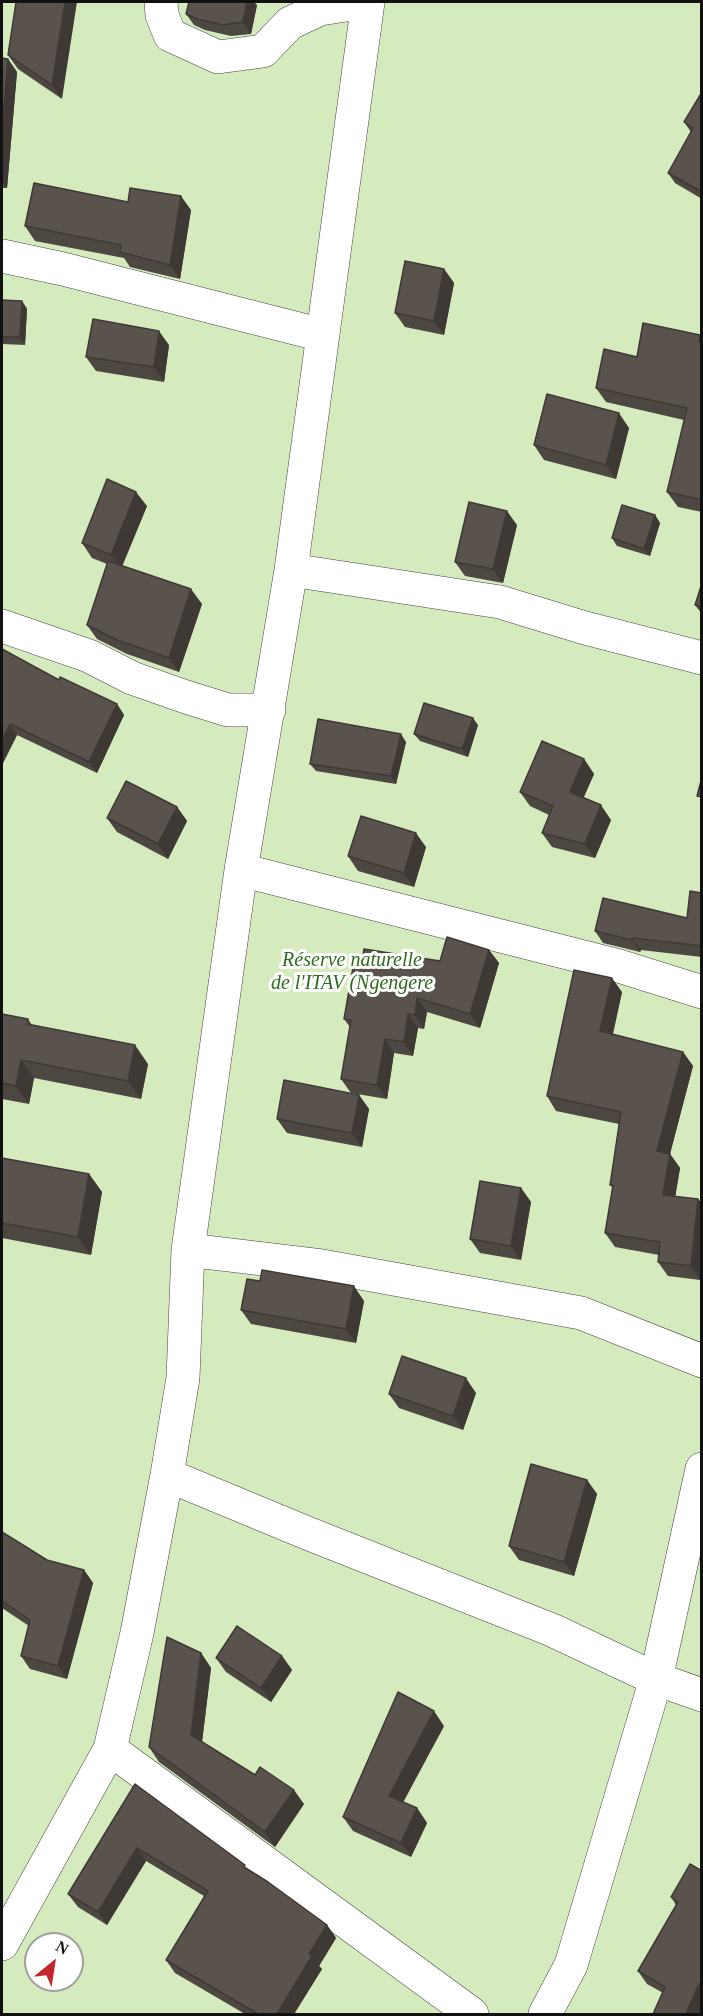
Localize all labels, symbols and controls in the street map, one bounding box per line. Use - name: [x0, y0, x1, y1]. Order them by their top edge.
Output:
- park label: Réserve naturelle de l'ITAV (Ngengere: [271, 949, 433, 996]
- north arrow: [24, 1932, 84, 1992]
- text: N: [53, 1937, 72, 1958]

